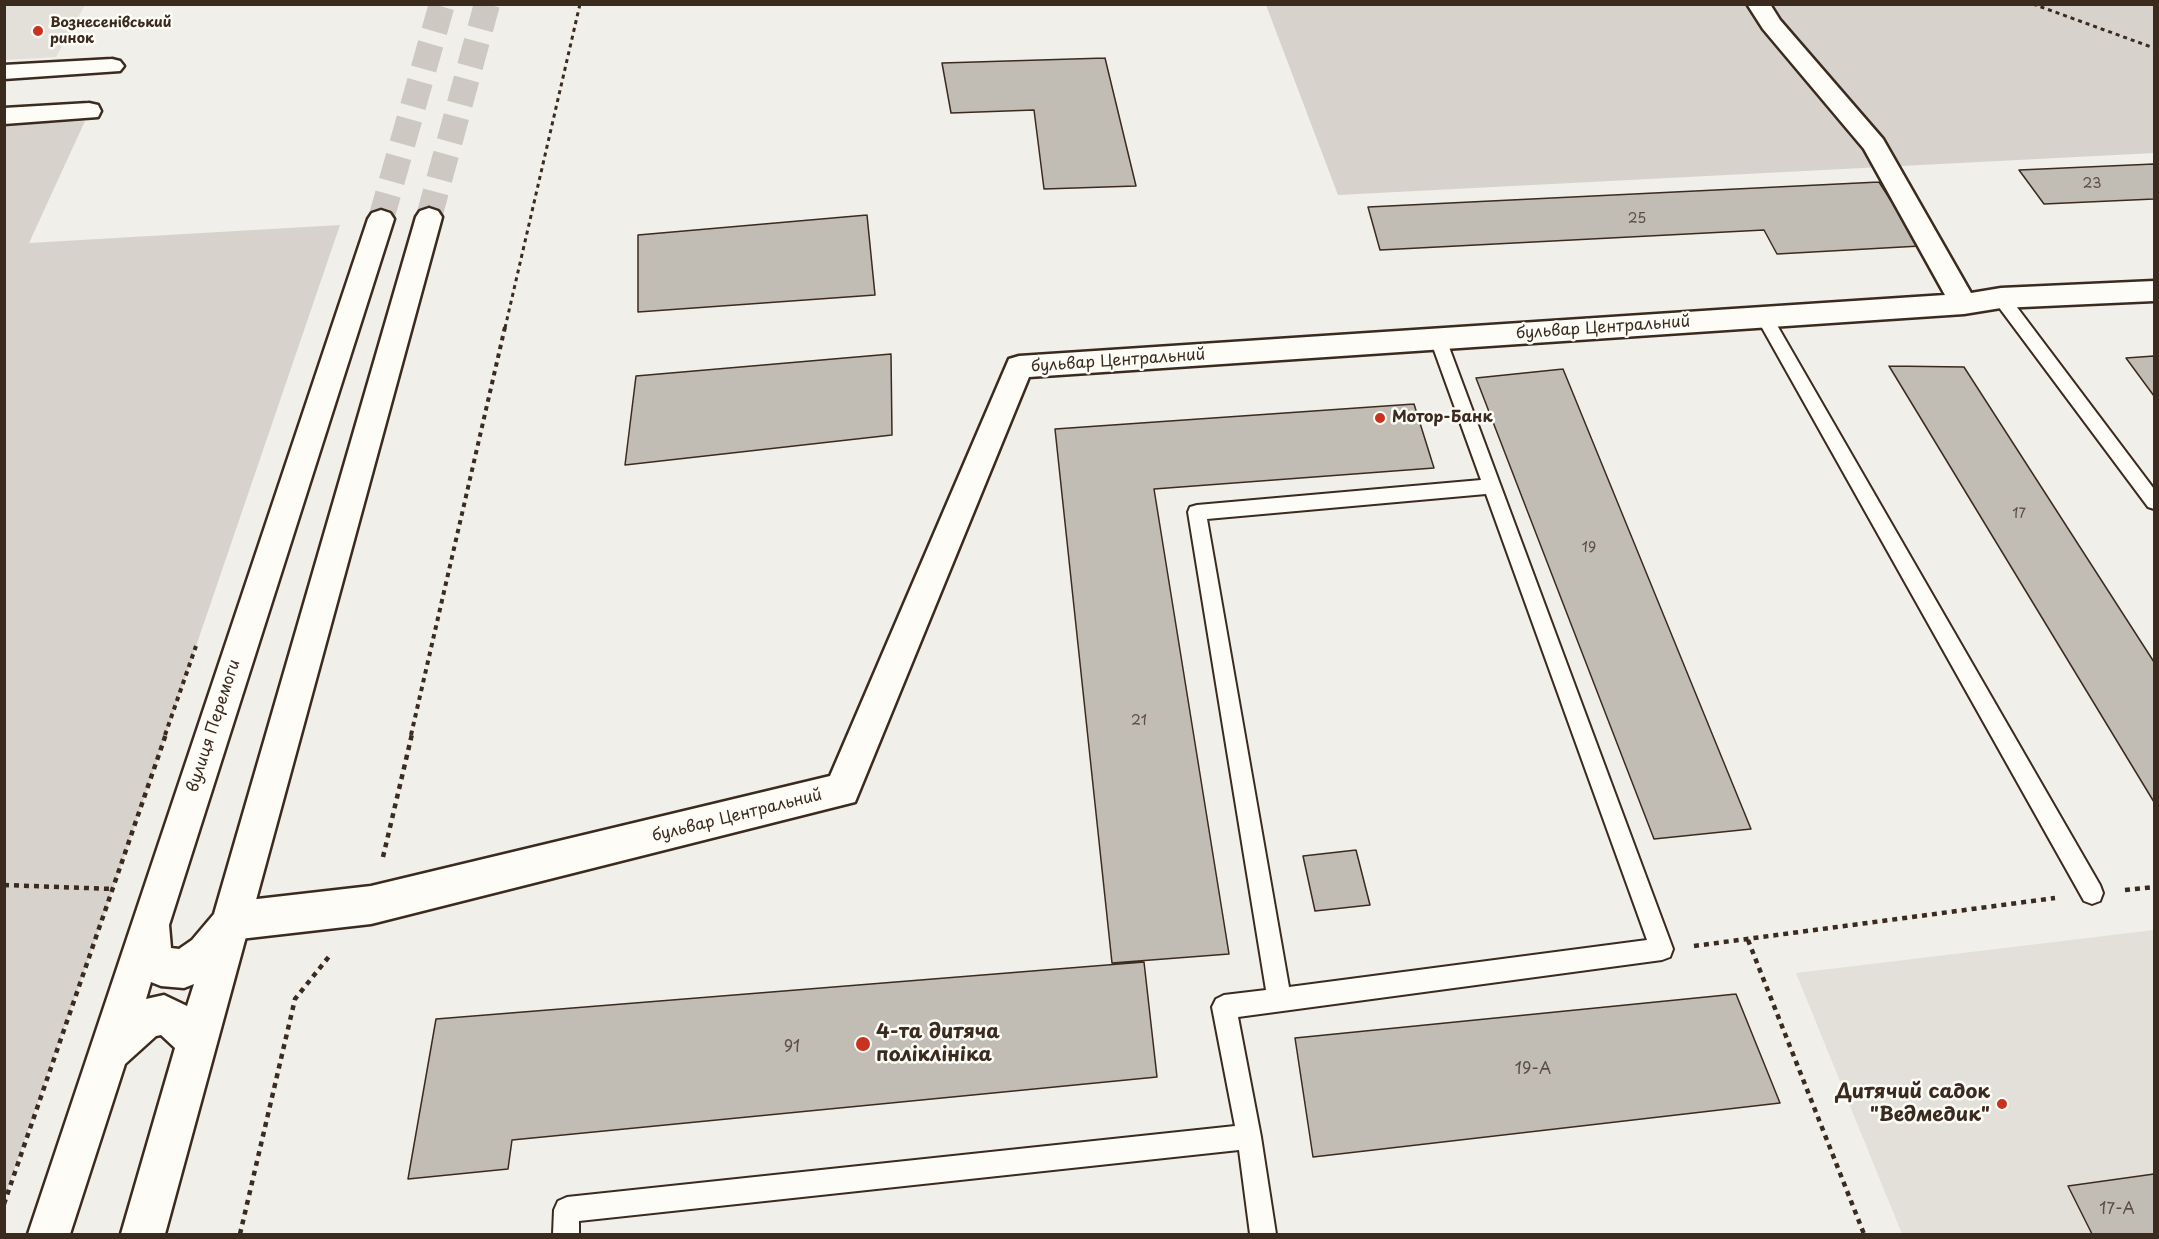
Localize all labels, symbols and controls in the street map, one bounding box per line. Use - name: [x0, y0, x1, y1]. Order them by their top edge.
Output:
- place label: Вознесенівський ринок: [50, 15, 171, 48]
- marker: Вознесенівський ринок: [31, 24, 45, 38]
- house number: 23: [2083, 176, 2101, 192]
- house number: 25: [1628, 211, 1646, 227]
- street label: бульвар Центральний: [1515, 312, 1691, 344]
- street label: бульвар Центральний: [1030, 345, 1206, 377]
- place label: Мотор-Банк: [1392, 408, 1493, 428]
- marker: Мотор-Банк: [1373, 411, 1387, 425]
- house number: 17: [2012, 506, 2026, 522]
- house number: 19: [1582, 540, 1596, 556]
- street label: вулиця Перемоги: [183, 657, 245, 795]
- house number: 21: [1131, 713, 1147, 729]
- street label: бульвар Центральний: [650, 786, 824, 846]
- place label: 4-та дитяча поліклініка: [876, 1020, 1000, 1067]
- marker: 4-та дитяча поліклініка: [854, 1035, 872, 1053]
- house number: 91: [784, 1038, 800, 1058]
- house number: 19-А: [1515, 1060, 1551, 1080]
- place label: Дитячий садок "Ведмедик": [1835, 1080, 1990, 1127]
- marker: Дитячий садок "Ведмедик": [1995, 1097, 2009, 1111]
- house number: 17-А: [2099, 1200, 2135, 1220]

